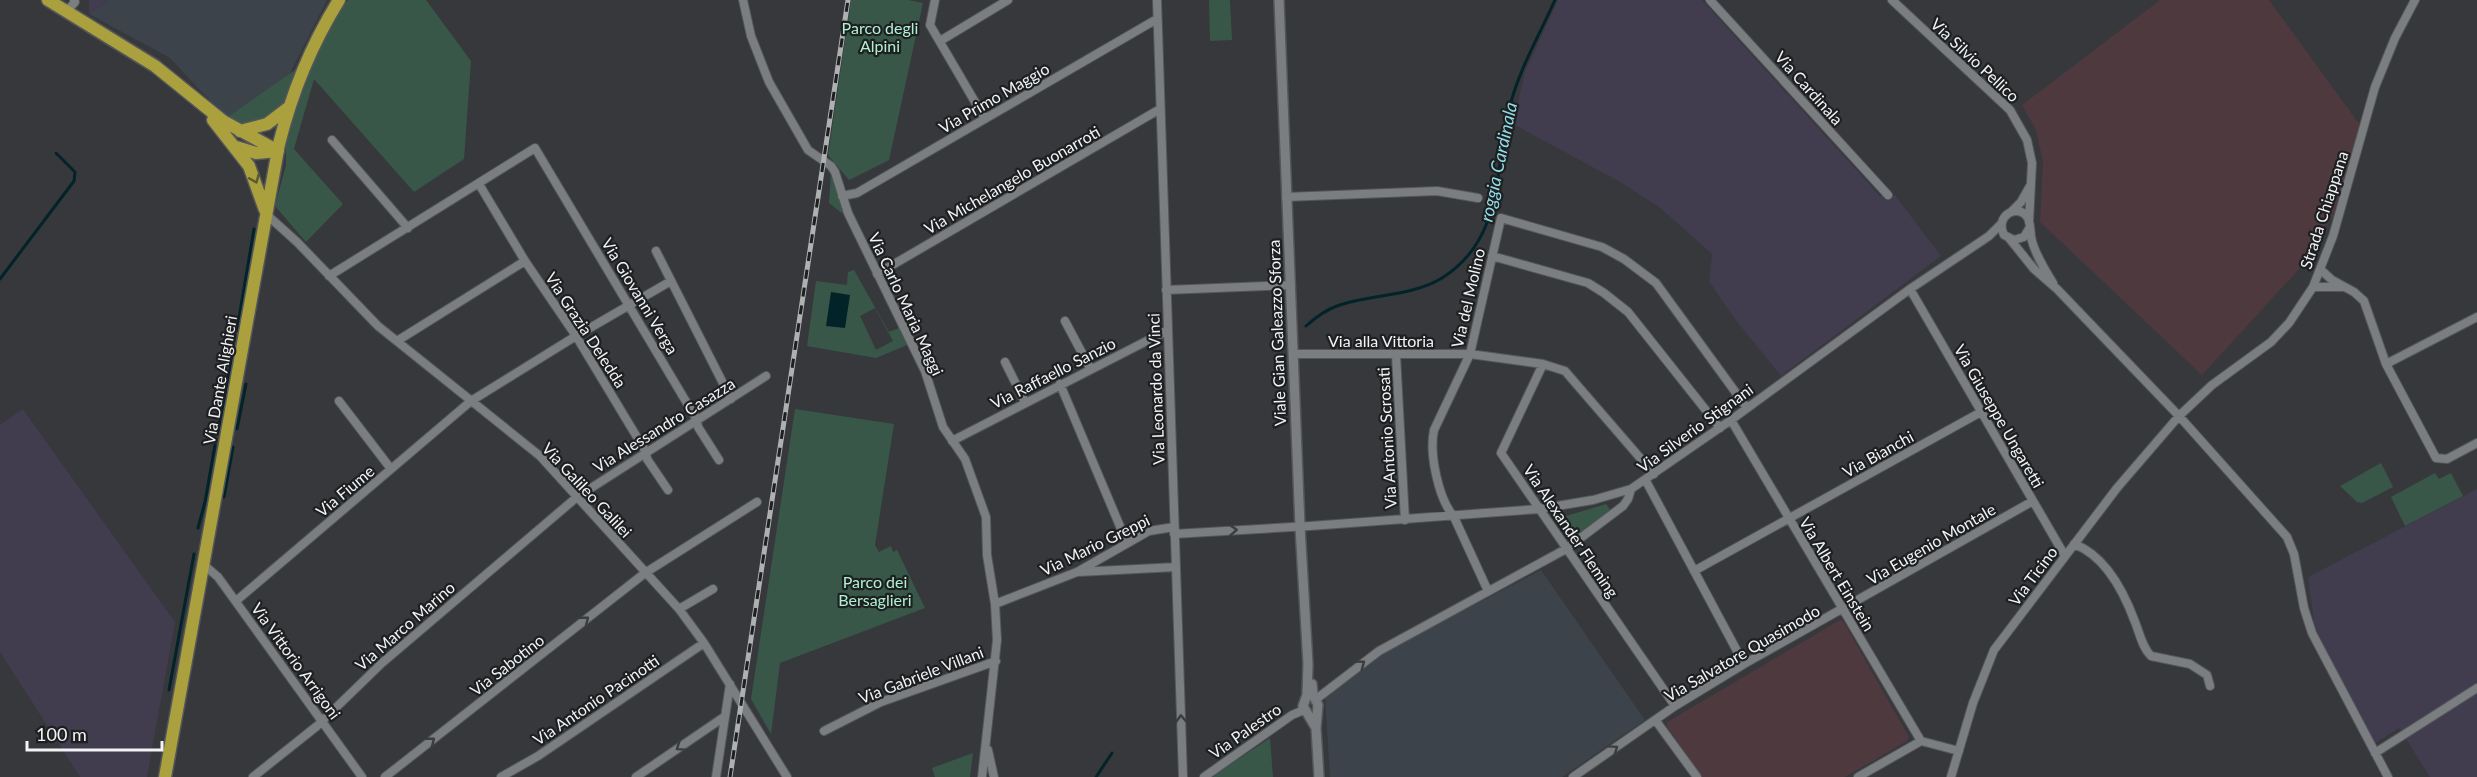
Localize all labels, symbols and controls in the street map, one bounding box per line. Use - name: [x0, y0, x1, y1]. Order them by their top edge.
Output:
- street label: Via Silvio Pellico: [1927, 14, 2023, 105]
- park label: Parco degli Alpini: [842, 18, 918, 55]
- street label: Via Cardinala: [1771, 47, 1847, 128]
- street label: Via Primo Maggio: [935, 58, 1052, 137]
- water label: roggia Cardinala: [1475, 100, 1521, 224]
- street label: Via Michelangelo Buonarroti: [921, 121, 1103, 238]
- street label: Strada Chiappana: [2296, 148, 2352, 271]
- one-way arrow: [248, 173, 260, 184]
- street label: Via Carlo Maria Maggi: [865, 229, 948, 378]
- street label: Via Giovanni Verga: [598, 234, 683, 357]
- street label: Viale Gian Galeazzo Sforza: [1264, 240, 1289, 426]
- street label: Via del Molino: [1447, 246, 1488, 349]
- street label: Via Grazia Deledda: [542, 269, 631, 391]
- street label: Via Leonardo da Vinci: [1143, 313, 1168, 465]
- street label: Via Dante Alighieri: [199, 314, 240, 446]
- street label: Via alla Vittoria: [1328, 331, 1434, 350]
- street label: Via Raffaello Sanzio: [987, 333, 1118, 412]
- street label: Via Giuseppe Ungaretti: [1951, 341, 2048, 491]
- street label: Via Antonio Scrosati: [1373, 367, 1400, 509]
- street label: Via Alessandro Casazza: [589, 373, 738, 476]
- street label: Via Silverio Stignani: [1633, 379, 1756, 476]
- street label: Via Bianchi: [1839, 426, 1916, 481]
- street label: Via Galileo Galilei: [539, 438, 636, 541]
- street label: Via Fiume: [312, 461, 378, 520]
- street label: Via Alexander Fleming: [1520, 461, 1623, 601]
- street label: Via Eugenio Montale: [1863, 499, 1999, 588]
- street label: Via Mario Greppi: [1037, 510, 1153, 579]
- street label: Via Albert Einstein: [1796, 513, 1879, 634]
- one-way arrow: [1228, 524, 1237, 537]
- street label: Via Ticino: [2004, 542, 2061, 609]
- park label: Parco dei Bersaglieri: [838, 572, 912, 609]
- street label: Via Marco Marino: [351, 577, 458, 674]
- street label: Via Vittorio Arrigoni: [248, 599, 345, 723]
- street label: Via Salvatore Quasimodo: [1661, 600, 1823, 705]
- one-way arrow: [578, 617, 589, 628]
- street label: Via Sabotino: [466, 630, 548, 699]
- street label: Via Gabriele Villani: [856, 642, 986, 707]
- street label: Via Antonio Pacinotti: [529, 650, 662, 749]
- one-way arrow: [1354, 660, 1365, 671]
- street label: Via Palestro: [1205, 699, 1284, 762]
- scale bar: [27, 714, 162, 752]
- one-way arrow: [1174, 714, 1187, 723]
- text: 100 m: [36, 723, 87, 745]
- one-way arrow: [425, 737, 436, 748]
- one-way arrow: [676, 740, 687, 751]
- one-way arrow: [1608, 745, 1619, 756]

